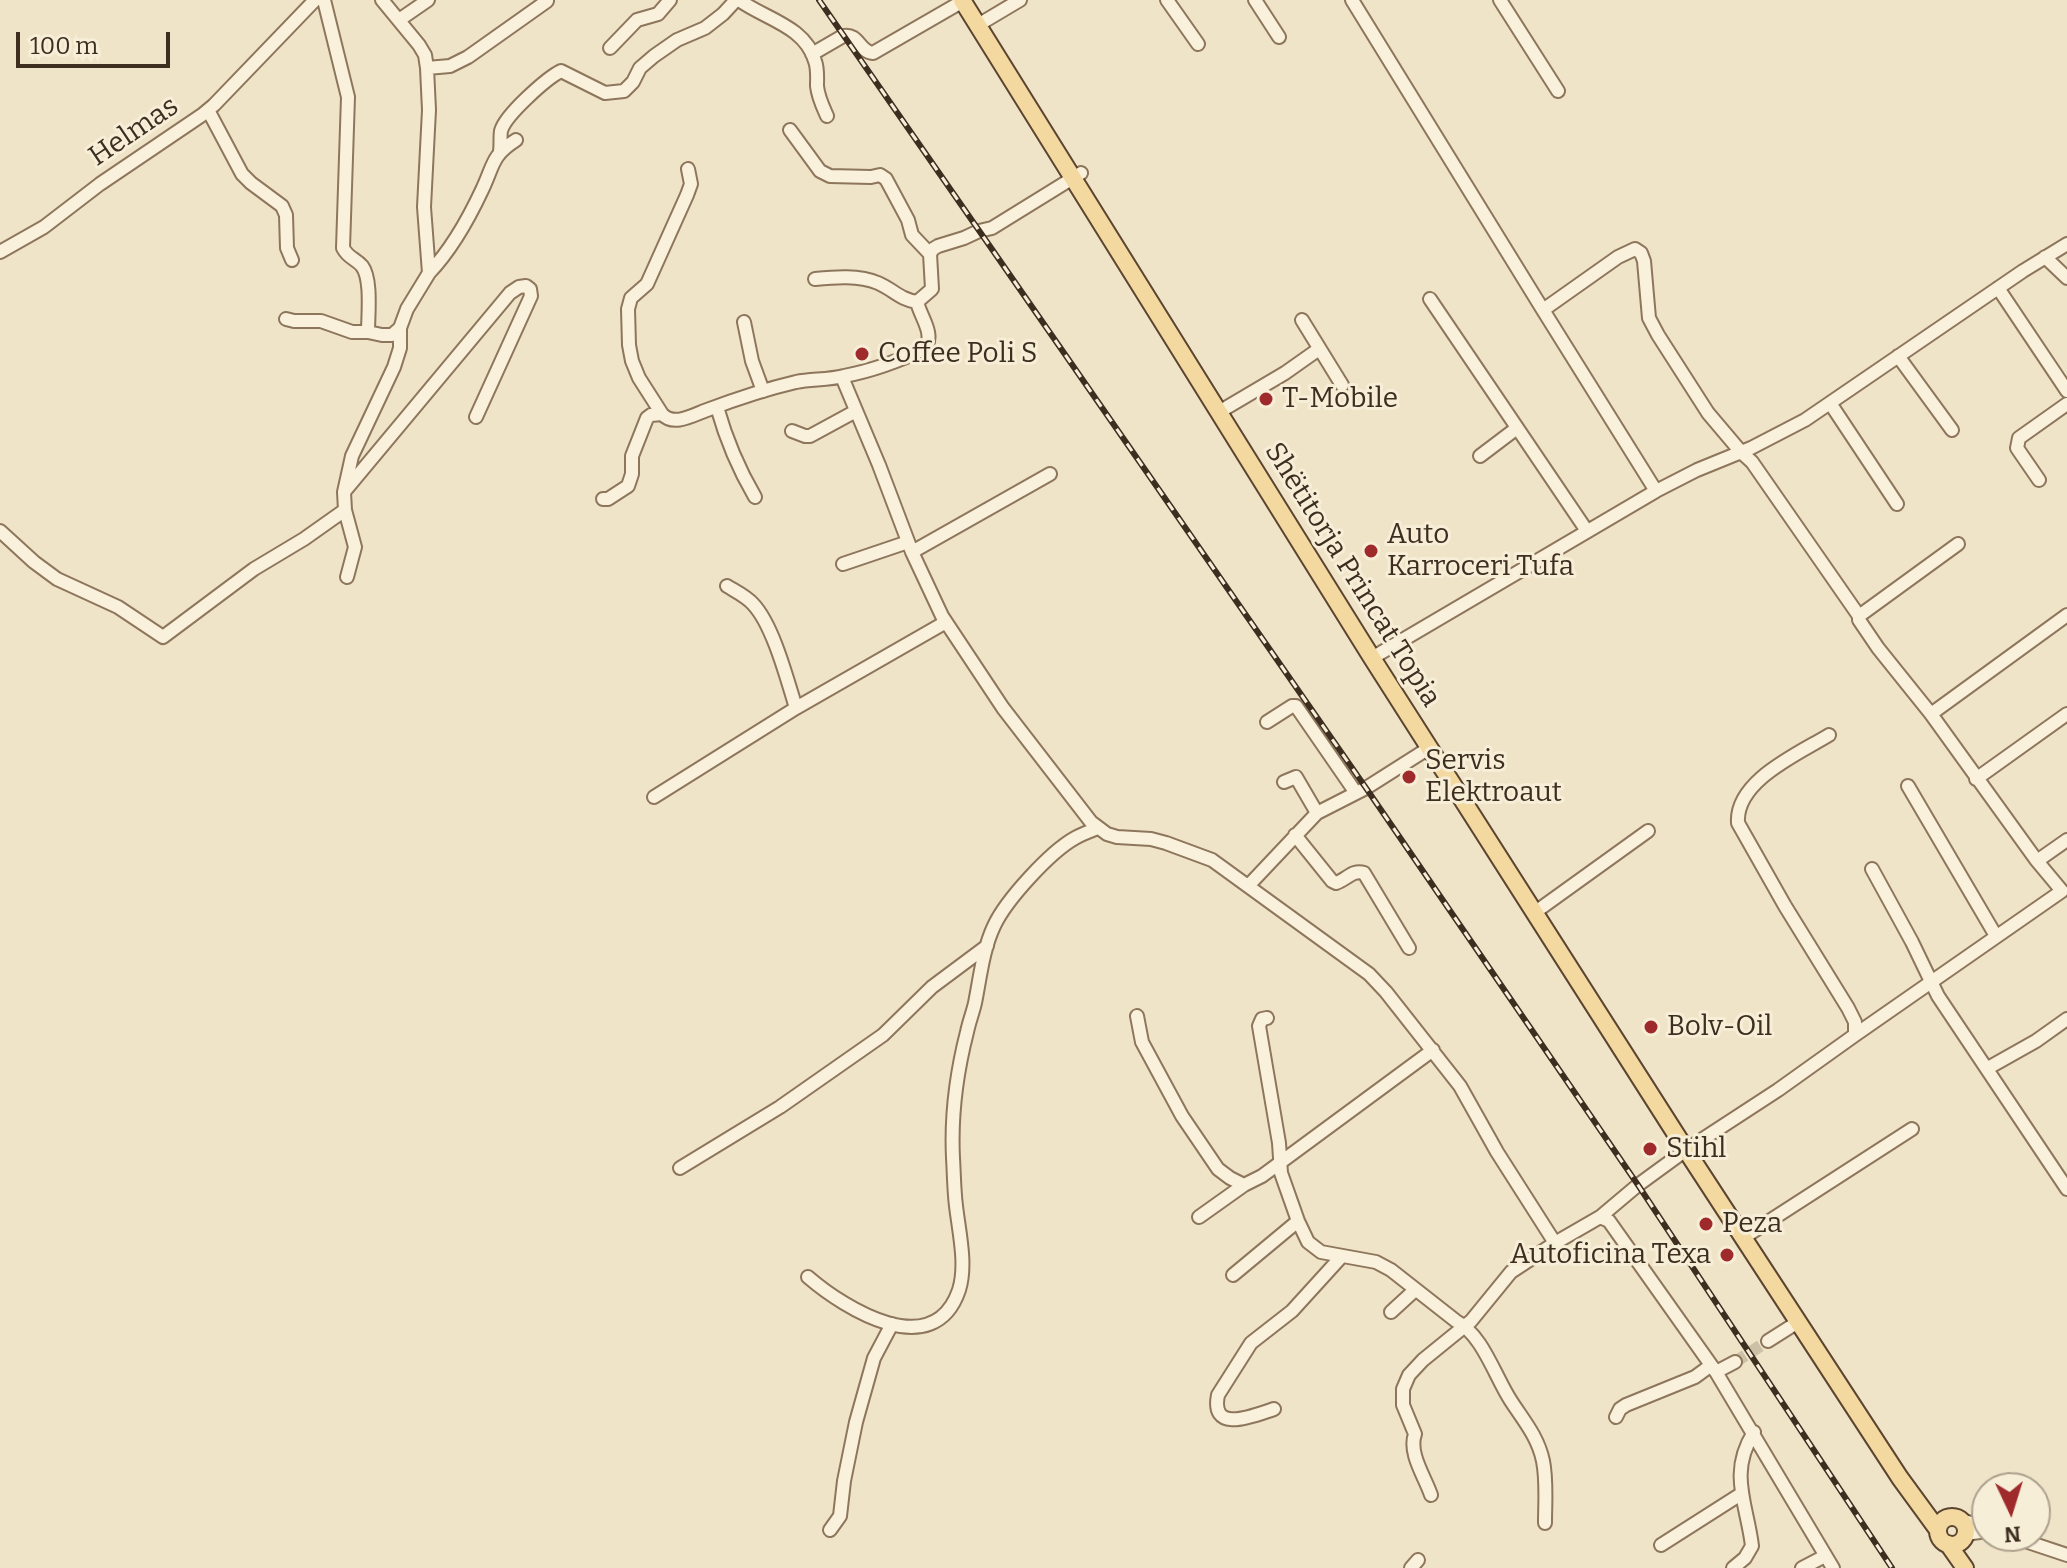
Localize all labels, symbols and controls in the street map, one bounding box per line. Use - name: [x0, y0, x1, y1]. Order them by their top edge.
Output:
- scale bar: [20, 16, 174, 66]
- text: 100 m: [30, 32, 98, 60]
- street label: Helmas: [83, 90, 185, 174]
- place label: Coffee Poli S: [878, 337, 1038, 371]
- marker: Coffee Poli S: [853, 345, 871, 363]
- place label: T-Mobile: [1282, 382, 1398, 416]
- marker: T-Mobile: [1257, 390, 1275, 408]
- street label: Shëtitorja Princat Topia: [1257, 437, 1447, 713]
- place label: Auto Karroceri Tufa: [1387, 518, 1574, 584]
- marker: Auto Karroceri Tufa: [1362, 542, 1380, 560]
- place label: Servis Elektroaut: [1425, 744, 1562, 810]
- marker: Servis Elektroaut: [1400, 768, 1418, 786]
- place label: Bolv-Oil: [1667, 1010, 1772, 1044]
- marker: Bolv-Oil: [1642, 1018, 1660, 1036]
- place label: Stihl: [1666, 1132, 1726, 1166]
- marker: Stihl: [1641, 1140, 1659, 1158]
- place label: Peza: [1722, 1207, 1782, 1241]
- marker: Peza: [1697, 1215, 1715, 1233]
- place label: Autoficina Texa: [1510, 1238, 1711, 1272]
- marker: Autoficina Texa: [1718, 1246, 1736, 1264]
- north arrow: [1971, 1472, 2051, 1552]
- text: N: [2003, 1520, 2022, 1549]

